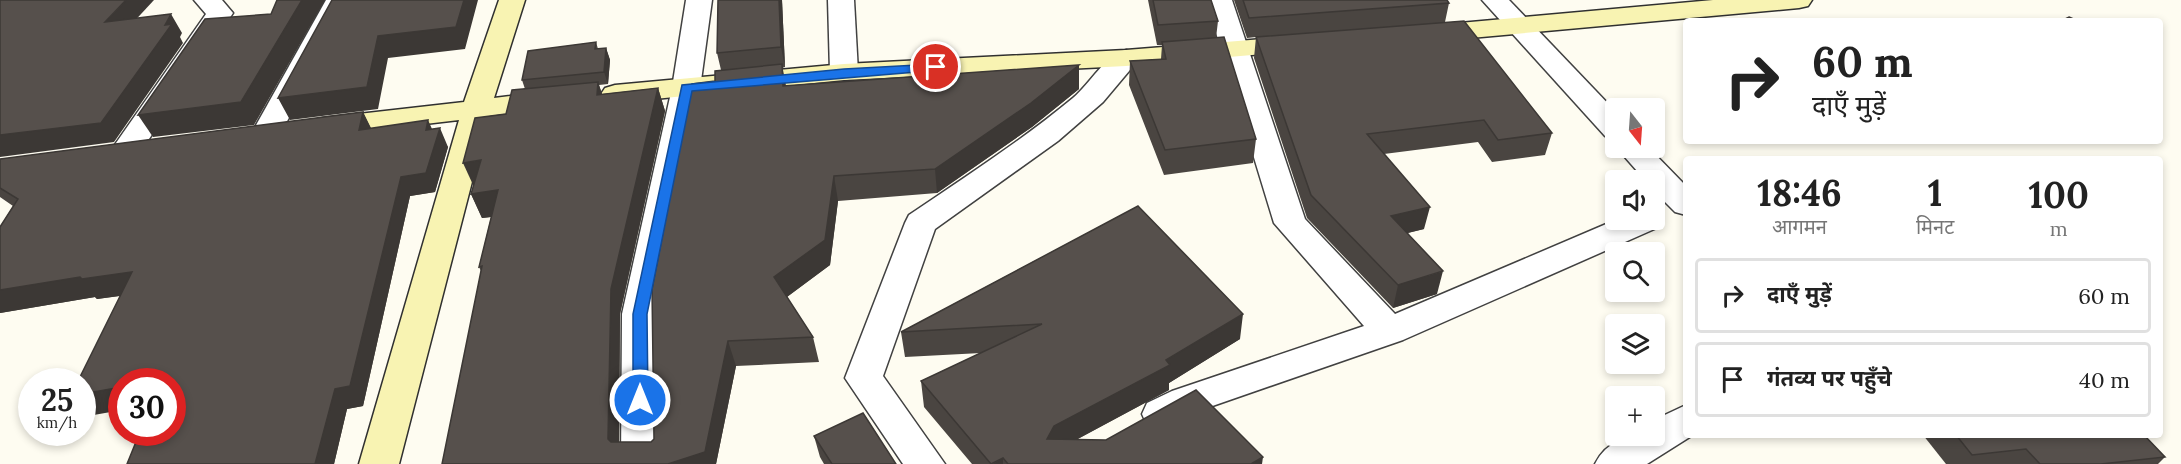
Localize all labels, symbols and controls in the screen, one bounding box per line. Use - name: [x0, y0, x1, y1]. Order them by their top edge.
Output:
- text: 60 m: [1812, 35, 1913, 89]
- pin: [910, 41, 961, 92]
- icon: right: [1713, 42, 1791, 120]
- icon: arrive: [919, 50, 952, 83]
- text: दाएँ मुड़ें: [1812, 88, 1886, 122]
- north arrow: [1605, 98, 1665, 158]
- map controls: [1605, 98, 1665, 446]
- button: sound: [1605, 170, 1665, 230]
- text: 18:46: [1757, 170, 1842, 216]
- text: 1: [1928, 170, 1942, 216]
- text: 100: [2028, 172, 2089, 218]
- text: आगमन: [1772, 214, 1827, 239]
- text: मिनट: [1916, 214, 1954, 239]
- text: m: [2050, 216, 2068, 241]
- button: search: [1605, 242, 1665, 302]
- icon: right: [1716, 279, 1749, 312]
- text: दाएँ मुड़ें: [1767, 280, 1832, 308]
- text: 60 m: [2078, 282, 2130, 310]
- button: layers: [1605, 314, 1665, 374]
- icon: arrive: [1716, 363, 1749, 396]
- text: गंतव्य पर पहुँचे: [1767, 364, 1892, 392]
- text: 40 m: [2079, 366, 2130, 394]
- speed limit sign: 30: [108, 368, 186, 446]
- position arrow: [608, 368, 672, 432]
- text: 25: [41, 381, 73, 419]
- button: +: [1605, 386, 1665, 446]
- text: km/h: [37, 413, 77, 432]

